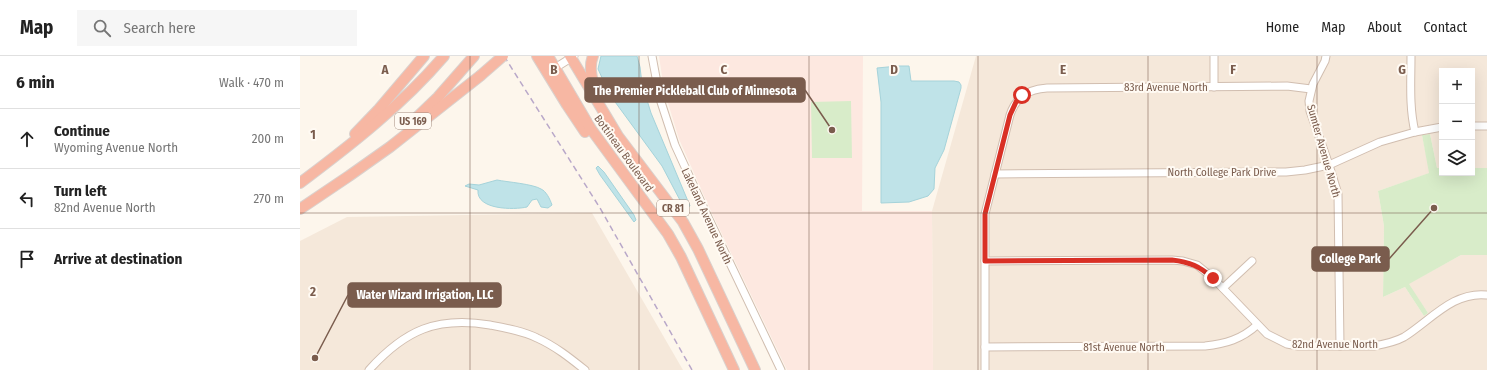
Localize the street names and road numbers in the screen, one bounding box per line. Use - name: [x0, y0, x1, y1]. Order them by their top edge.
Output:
- street label: 83rd Avenue North: [1124, 81, 1208, 94]
- street label: Sumter Avenue North: [1304, 103, 1343, 199]
- street label: Bottineau Boulevard: [591, 112, 656, 194]
- road number: US 169: [395, 113, 431, 129]
- street label: Lakeland Avenue North: [679, 166, 735, 266]
- street label: North College Park Drive: [1167, 166, 1277, 179]
- road number: CR 81: [657, 200, 689, 216]
- street label: 82nd Avenue North: [1292, 338, 1378, 351]
- street label: 81st Avenue North: [1083, 341, 1165, 354]

